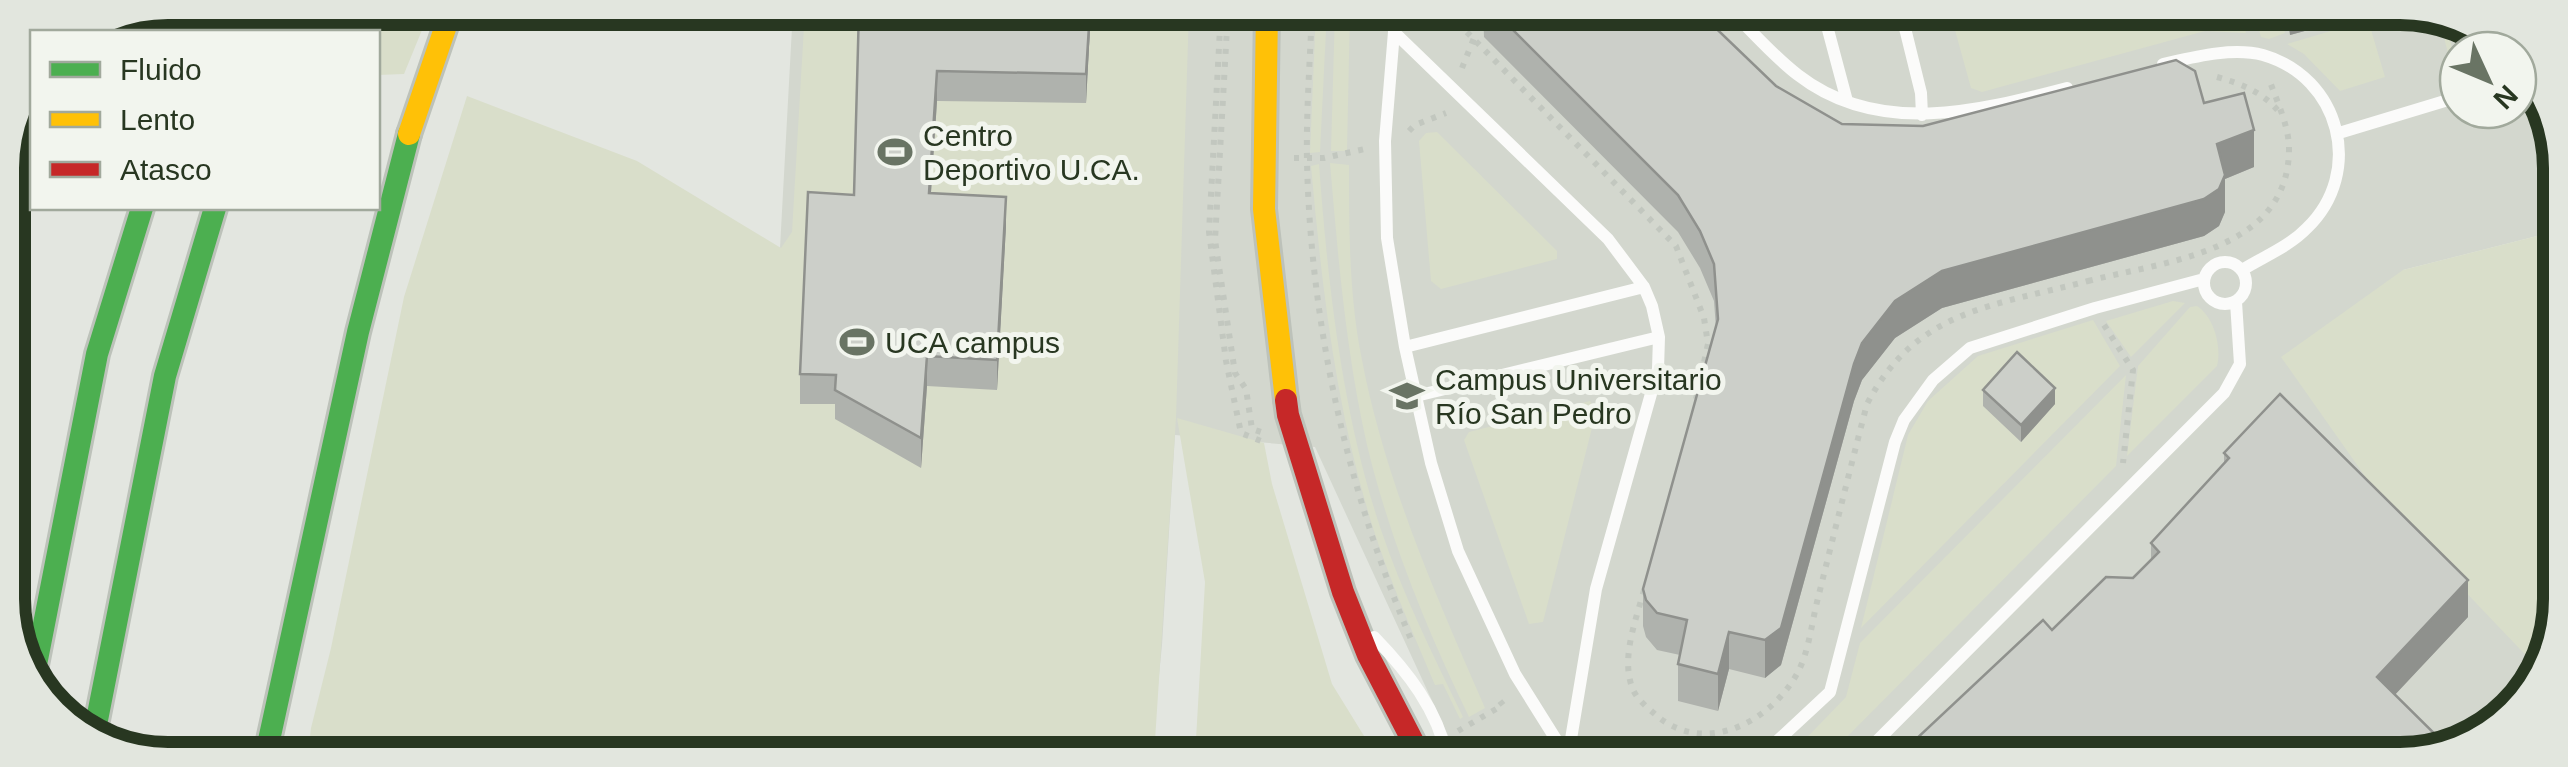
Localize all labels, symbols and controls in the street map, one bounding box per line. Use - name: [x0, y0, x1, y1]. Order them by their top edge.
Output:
- legend: [30, 30, 380, 210]
- north arrow: [2438, 30, 2538, 130]
- text: Fluido: [120, 53, 202, 86]
- text: N: [2487, 79, 2524, 115]
- text: Lento: [120, 103, 195, 136]
- place label: Centro Deportivo U.CA.: [923, 119, 1140, 186]
- sports icon: Centro Deportivo U.CA.: [876, 133, 914, 171]
- text: Atasco: [120, 153, 212, 186]
- sports icon: UCA campus: [838, 323, 876, 361]
- place label: UCA campus: [885, 326, 1060, 359]
- place label: Campus Universitario Río San Pedro: [1435, 363, 1722, 430]
- school or university icon: Campus Universitario Río San Pedro: [1388, 377, 1426, 415]

